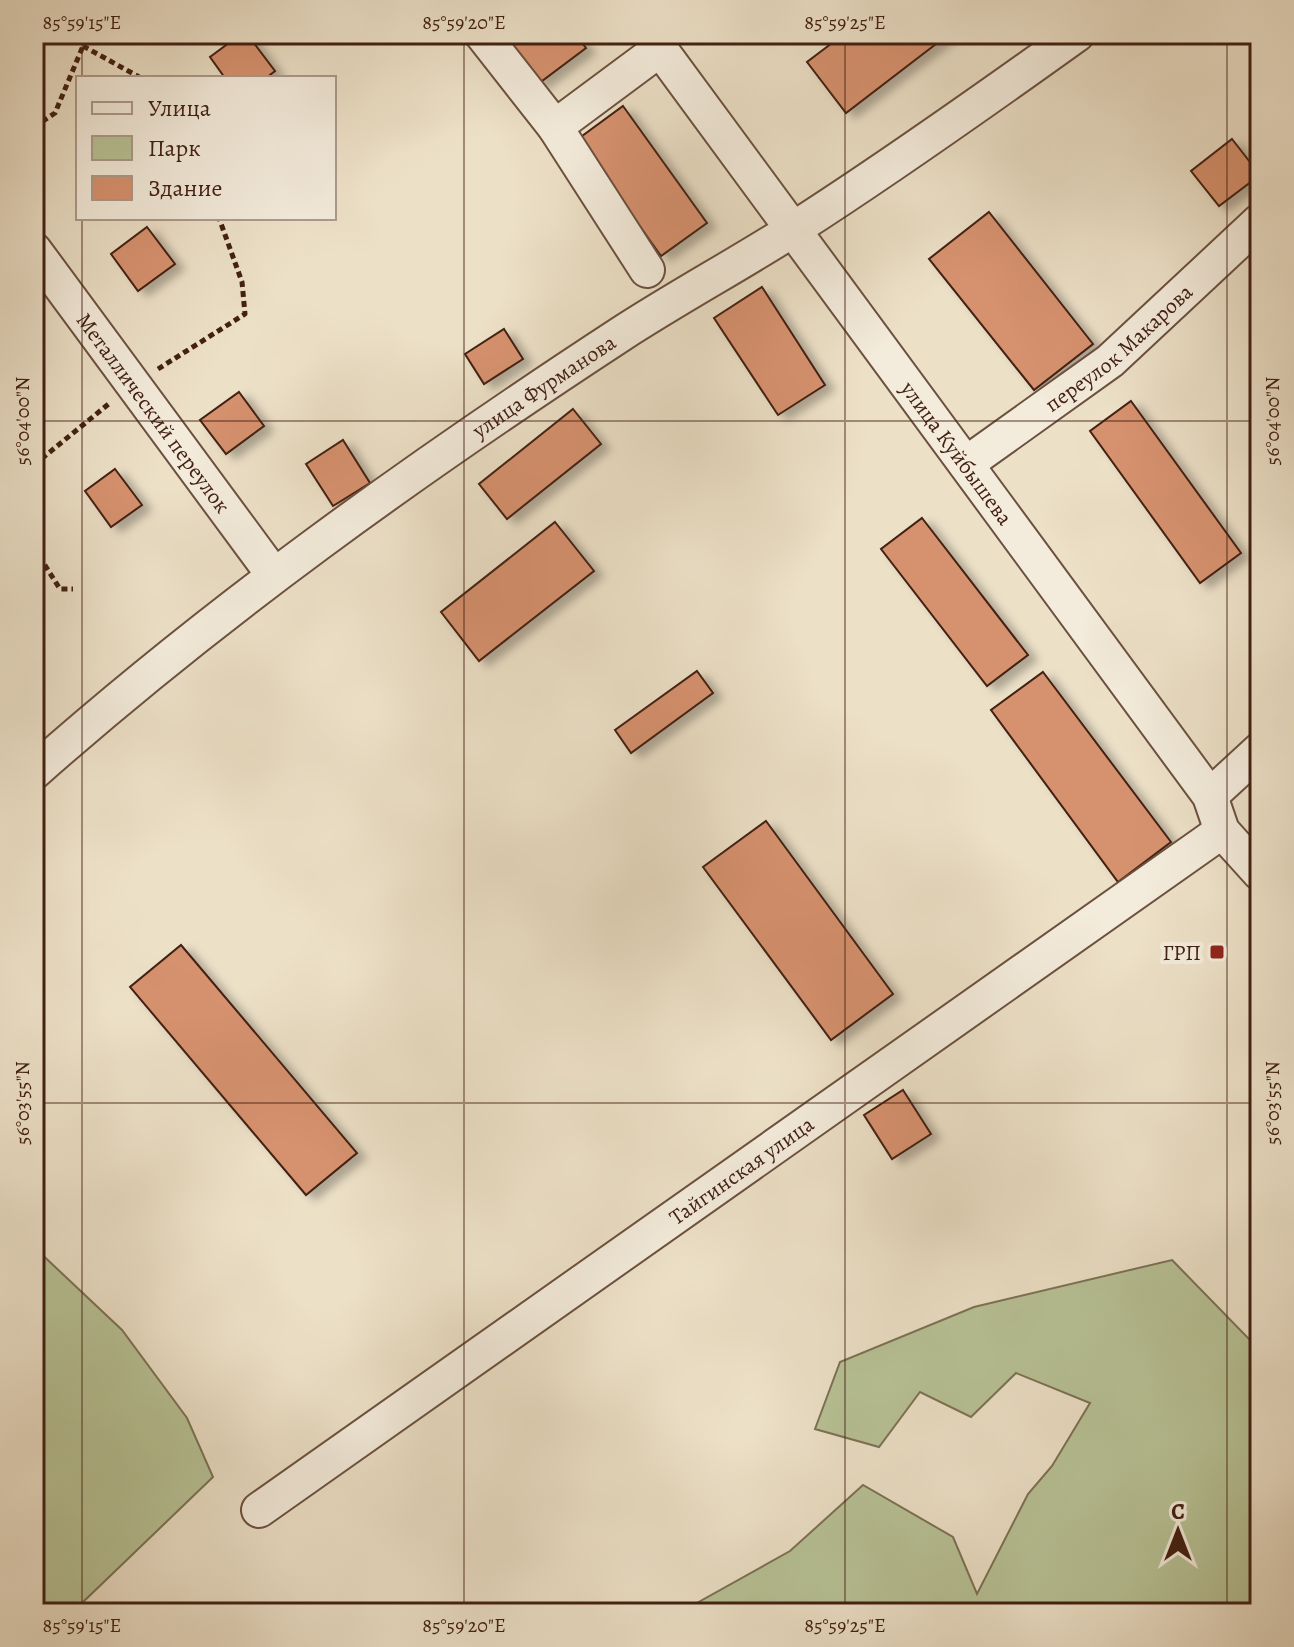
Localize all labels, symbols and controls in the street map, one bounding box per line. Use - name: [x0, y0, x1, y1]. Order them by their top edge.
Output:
- text: 85°59'15"E: [43, 9, 121, 36]
- text: 85°59'20"E: [422, 9, 506, 36]
- text: 85°59'25"E: [804, 9, 886, 36]
- legend: [76, 76, 336, 220]
- text: Улица: [148, 92, 211, 124]
- text: Парк: [148, 132, 201, 164]
- text: Здание: [148, 172, 223, 204]
- street label: переулок Макарова: [1039, 277, 1200, 419]
- street label: Металлический переулок: [69, 307, 237, 520]
- street label: улица Фурманова: [466, 327, 623, 446]
- street label: улица Куйбышева: [893, 374, 1020, 532]
- text: 56°04'00"N: [9, 377, 36, 465]
- text: 56°04'00"N: [1259, 377, 1286, 465]
- place label: ГРП: [1162, 938, 1201, 968]
- marker: ГРП: [1208, 943, 1226, 961]
- text: 56°03'55"N: [9, 1061, 36, 1145]
- text: 56°03'55"N: [1259, 1061, 1286, 1145]
- street label: Тайгинская улица: [663, 1109, 821, 1232]
- north arrow: [1138, 1491, 1218, 1571]
- text: С: [1171, 1497, 1185, 1527]
- text: 85°59'15"E: [43, 1612, 121, 1639]
- text: 85°59'20"E: [422, 1612, 506, 1639]
- text: 85°59'25"E: [804, 1612, 886, 1639]

